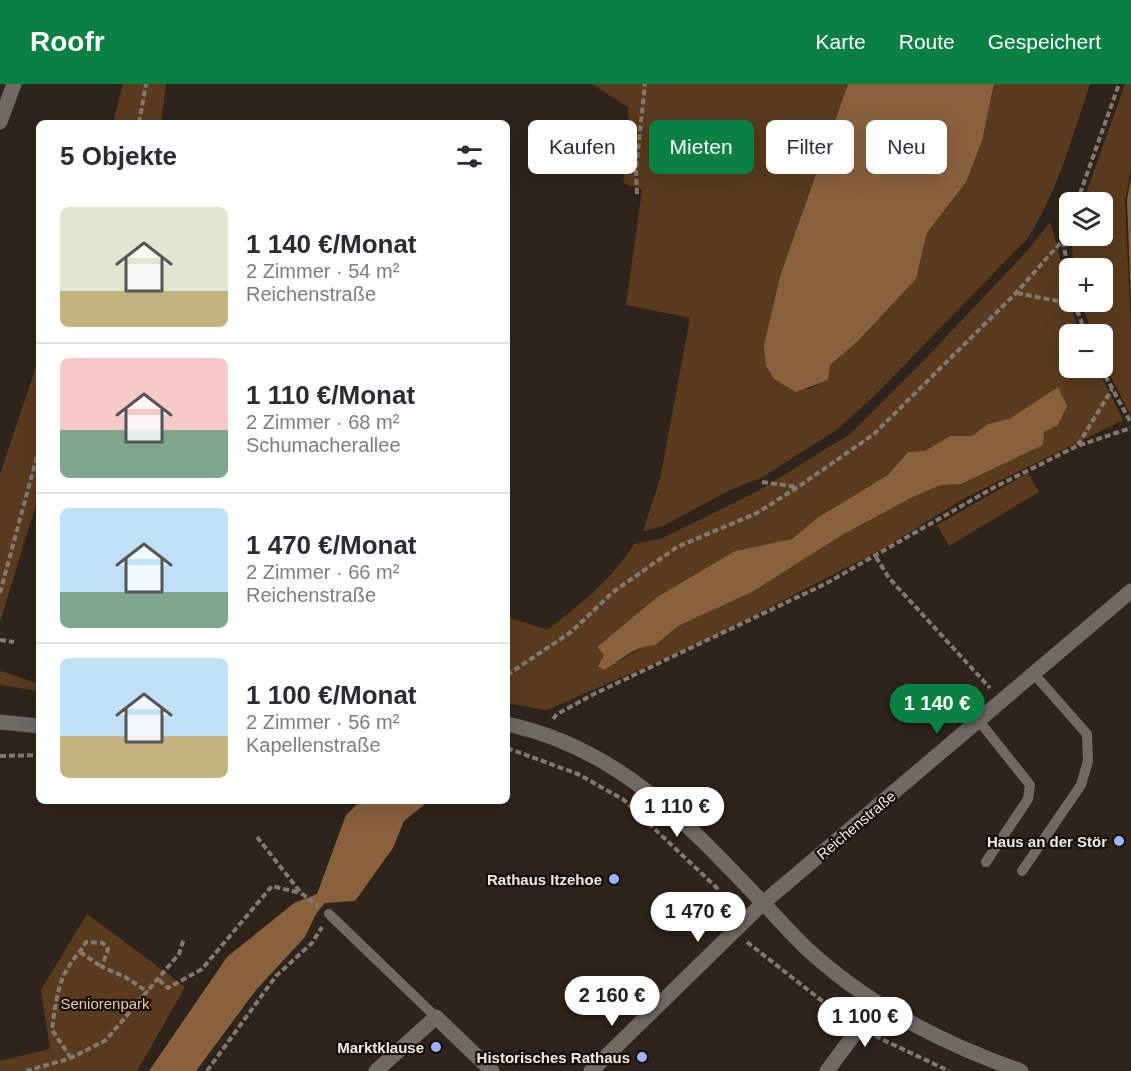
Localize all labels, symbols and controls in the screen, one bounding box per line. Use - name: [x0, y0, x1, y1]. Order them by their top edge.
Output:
- text: Roofr: [30, 26, 105, 57]
- text: Karte: [816, 30, 866, 53]
- text: Route: [899, 30, 955, 53]
- text: Gespeichert: [988, 30, 1101, 53]
- chip: Kaufen: [528, 120, 637, 174]
- chip: Mieten: [649, 120, 754, 174]
- chip: Filter: [766, 120, 854, 174]
- chip: Neu: [866, 120, 947, 174]
- icon: filters: [453, 140, 486, 173]
- text: 5 Objekte: [60, 141, 177, 171]
- map controls: [1059, 192, 1113, 378]
- button: layers: [1059, 192, 1113, 246]
- text: 1 140 €/Monat: [246, 229, 417, 259]
- icon: home: [108, 231, 180, 303]
- button: +: [1059, 258, 1113, 312]
- text: 2 Zimmer · 54 m²: [246, 260, 399, 282]
- text: Reichenstraße: [246, 283, 376, 305]
- button: −: [1059, 324, 1113, 378]
- text: 1 110 €/Monat: [246, 380, 415, 410]
- icon: home: [108, 382, 180, 454]
- text: 2 Zimmer · 68 m²: [246, 411, 399, 433]
- text: Schumacherallee: [246, 434, 401, 456]
- text: 1 470 €/Monat: [246, 530, 417, 560]
- icon: home: [108, 532, 180, 604]
- text: 2 Zimmer · 66 m²: [246, 561, 399, 583]
- text: Reichenstraße: [246, 584, 376, 606]
- text: 1 100 €/Monat: [246, 680, 417, 710]
- icon: home: [108, 682, 180, 754]
- pin: 1 140 €: [882, 684, 992, 735]
- text: 1 140 €: [904, 692, 970, 714]
- text: 2 Zimmer · 56 m²: [246, 711, 399, 733]
- text: Kapellenstraße: [246, 734, 381, 756]
- pin: 1 110 €: [622, 787, 732, 838]
- street label: Reichenstraße: [813, 787, 899, 863]
- text: 1 110 €: [644, 795, 710, 817]
- place label: Haus an der Stör: [987, 833, 1107, 850]
- marker: Haus an der Stör: [1112, 834, 1126, 848]
- place label: Rathaus Itzehoe: [487, 871, 602, 888]
- marker: Rathaus Itzehoe: [607, 872, 621, 886]
- pin: 1 470 €: [643, 892, 753, 943]
- text: 1 470 €: [665, 900, 731, 922]
- pin: 2 160 €: [557, 976, 667, 1027]
- text: 2 160 €: [579, 984, 645, 1006]
- park label: Seniorenpark: [60, 995, 150, 1012]
- pin: 1 100 €: [810, 997, 920, 1048]
- text: 1 100 €: [832, 1005, 898, 1027]
- place label: Marktklause: [337, 1039, 424, 1056]
- marker: Marktklause: [429, 1040, 443, 1054]
- place label: Historisches Rathaus: [477, 1049, 630, 1066]
- marker: Historisches Rathaus: [635, 1050, 649, 1064]

